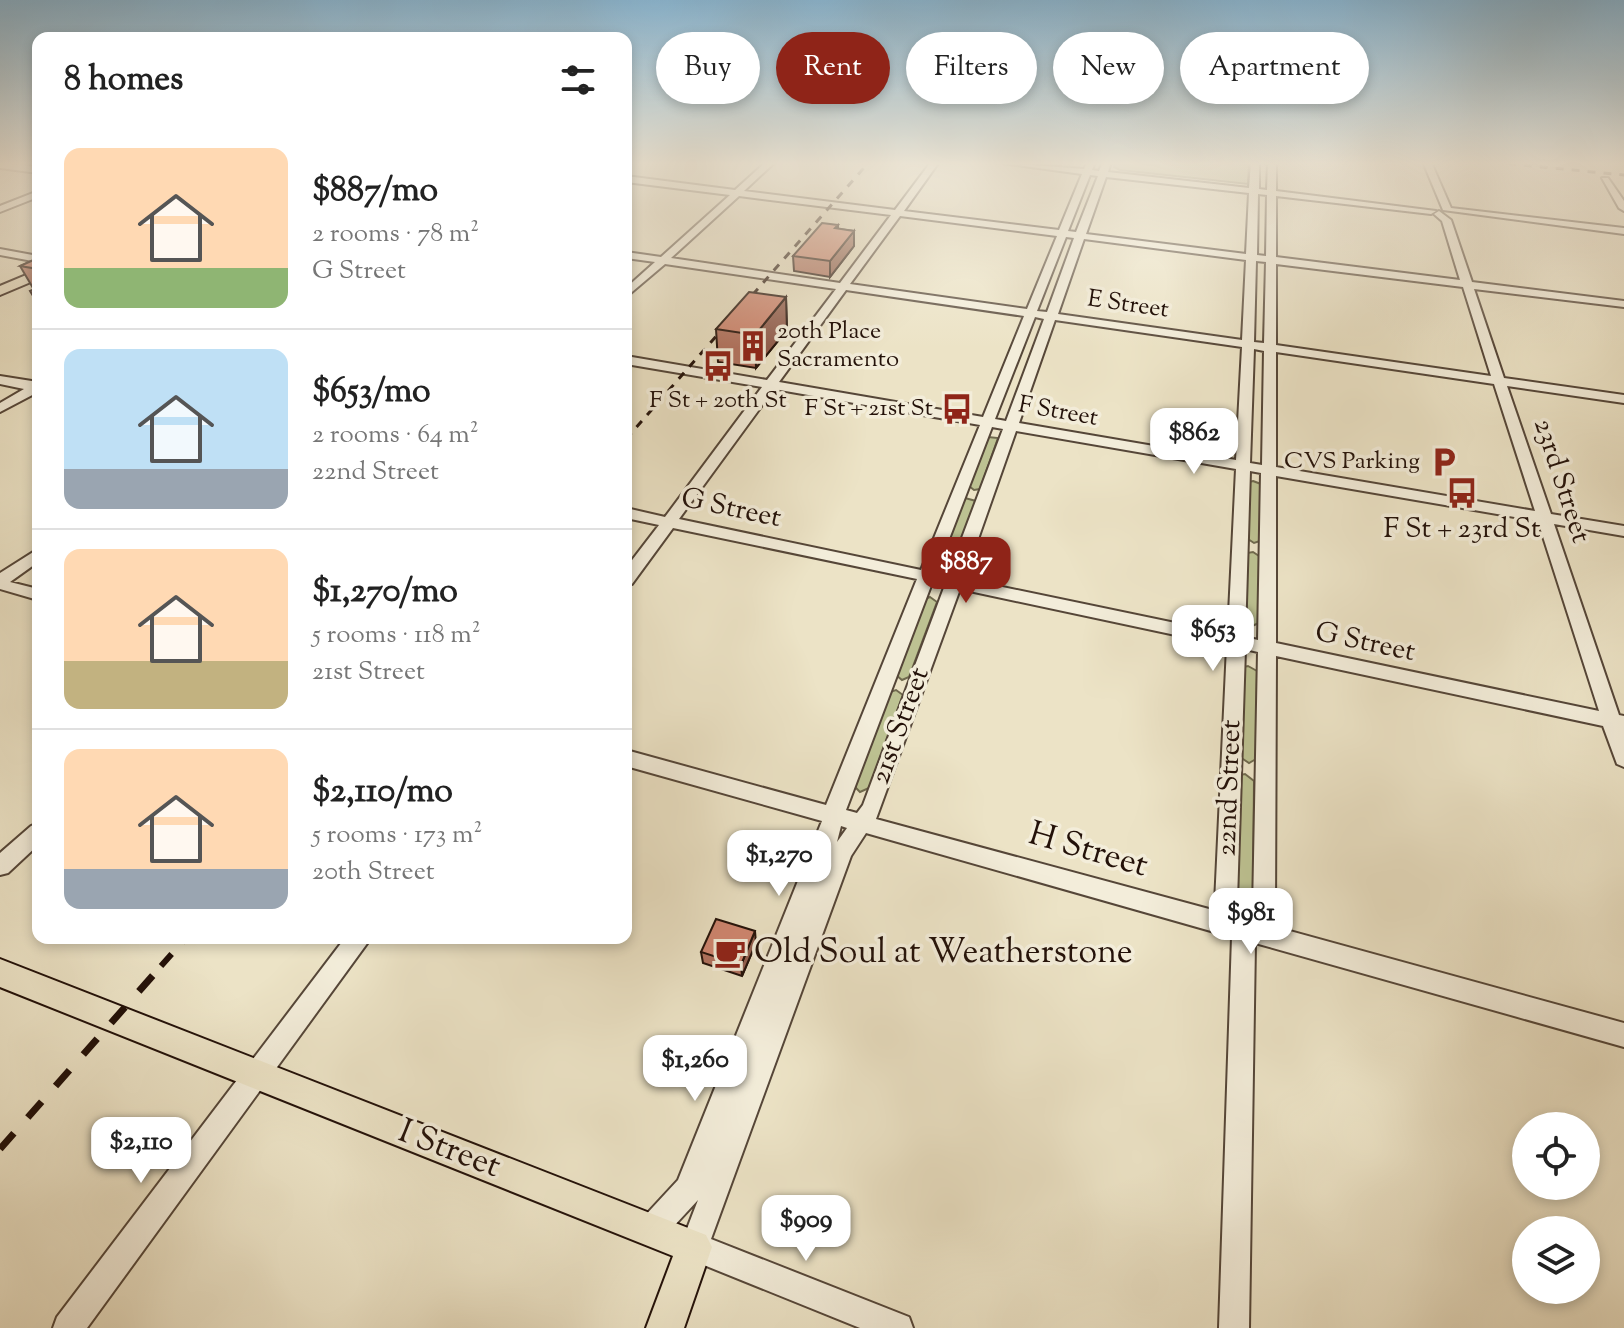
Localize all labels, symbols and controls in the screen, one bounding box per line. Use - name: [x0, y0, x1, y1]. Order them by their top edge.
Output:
- chip: Buy: [656, 32, 760, 104]
- chip: Rent: [776, 32, 890, 104]
- chip: Filters: [906, 32, 1037, 104]
- chip: New: [1053, 32, 1164, 104]
- chip: Apartment: [1180, 32, 1369, 104]
- text: 8 homes: [64, 56, 183, 105]
- icon: filters: [556, 58, 600, 102]
- text: $887/mo: [312, 167, 438, 216]
- icon: home: [128, 180, 224, 276]
- text: 2 rooms · 78 m²: [312, 216, 479, 253]
- text: G Street: [312, 253, 406, 290]
- street label: E Street: [1085, 282, 1171, 328]
- place label: 20th Place Sacramento: [777, 315, 899, 377]
- building icon: 20th Place Sacramento: [736, 329, 770, 363]
- bus stop icon: F St + 20th St: [701, 349, 735, 383]
- text: $653/mo: [312, 368, 431, 417]
- icon: home: [128, 381, 224, 477]
- place label: F St + 20th St: [649, 384, 787, 418]
- street label: F Street: [1015, 388, 1101, 436]
- place label: F St + 21st St: [805, 392, 933, 426]
- bus stop icon: F St + 21st St: [940, 392, 974, 426]
- pin: $862: [1147, 408, 1241, 476]
- street label: 23rd Street: [1522, 414, 1600, 549]
- text: $862: [1168, 415, 1220, 452]
- text: 2 rooms · 64 m²: [312, 417, 479, 454]
- place label: CVS Parking: [1284, 445, 1420, 479]
- parking icon: CVS Parking: [1427, 445, 1461, 479]
- text: 22nd Street: [312, 454, 439, 491]
- bus stop icon: F St + 23rd St: [1445, 476, 1479, 510]
- street label: G Street: [677, 479, 785, 539]
- place label: F St + 23rd St: [1383, 510, 1541, 550]
- pin: $887: [919, 537, 1013, 605]
- text: $887: [940, 544, 992, 581]
- text: $1,270/mo: [312, 568, 458, 617]
- icon: home: [128, 581, 224, 677]
- pin: $653: [1166, 605, 1260, 673]
- text: $653: [1190, 612, 1236, 649]
- street label: G Street: [1311, 613, 1419, 673]
- text: 5 rooms · 118 m²: [312, 617, 480, 654]
- text: 21st Street: [312, 654, 425, 691]
- street label: 21st Street: [861, 662, 941, 790]
- street label: 22nd Street: [1208, 719, 1252, 857]
- text: $2,110/mo: [312, 768, 453, 817]
- icon: home: [128, 781, 224, 877]
- street label: H Street: [1023, 811, 1154, 891]
- text: 5 rooms · 173 m²: [312, 817, 482, 854]
- pin: $1,270: [714, 830, 844, 898]
- text: $1,270: [745, 837, 813, 874]
- text: 20th Street: [312, 854, 435, 891]
- pin: $981: [1204, 888, 1298, 956]
- text: $981: [1227, 895, 1275, 932]
- place label: Old Soul at Weatherstone: [754, 929, 1133, 978]
- cafe icon: Old Soul at Weatherstone: [713, 936, 747, 970]
- pin: $1,260: [630, 1035, 760, 1103]
- text: $1,260: [661, 1042, 729, 1079]
- street label: I Street: [391, 1108, 508, 1192]
- map controls: [1512, 1112, 1600, 1304]
- button: locate: [1512, 1112, 1600, 1200]
- pin: $2,110: [76, 1117, 206, 1185]
- text: $2,110: [109, 1124, 173, 1161]
- pin: $909: [759, 1195, 853, 1263]
- text: $909: [780, 1202, 832, 1239]
- button: layers: [1512, 1216, 1600, 1304]

